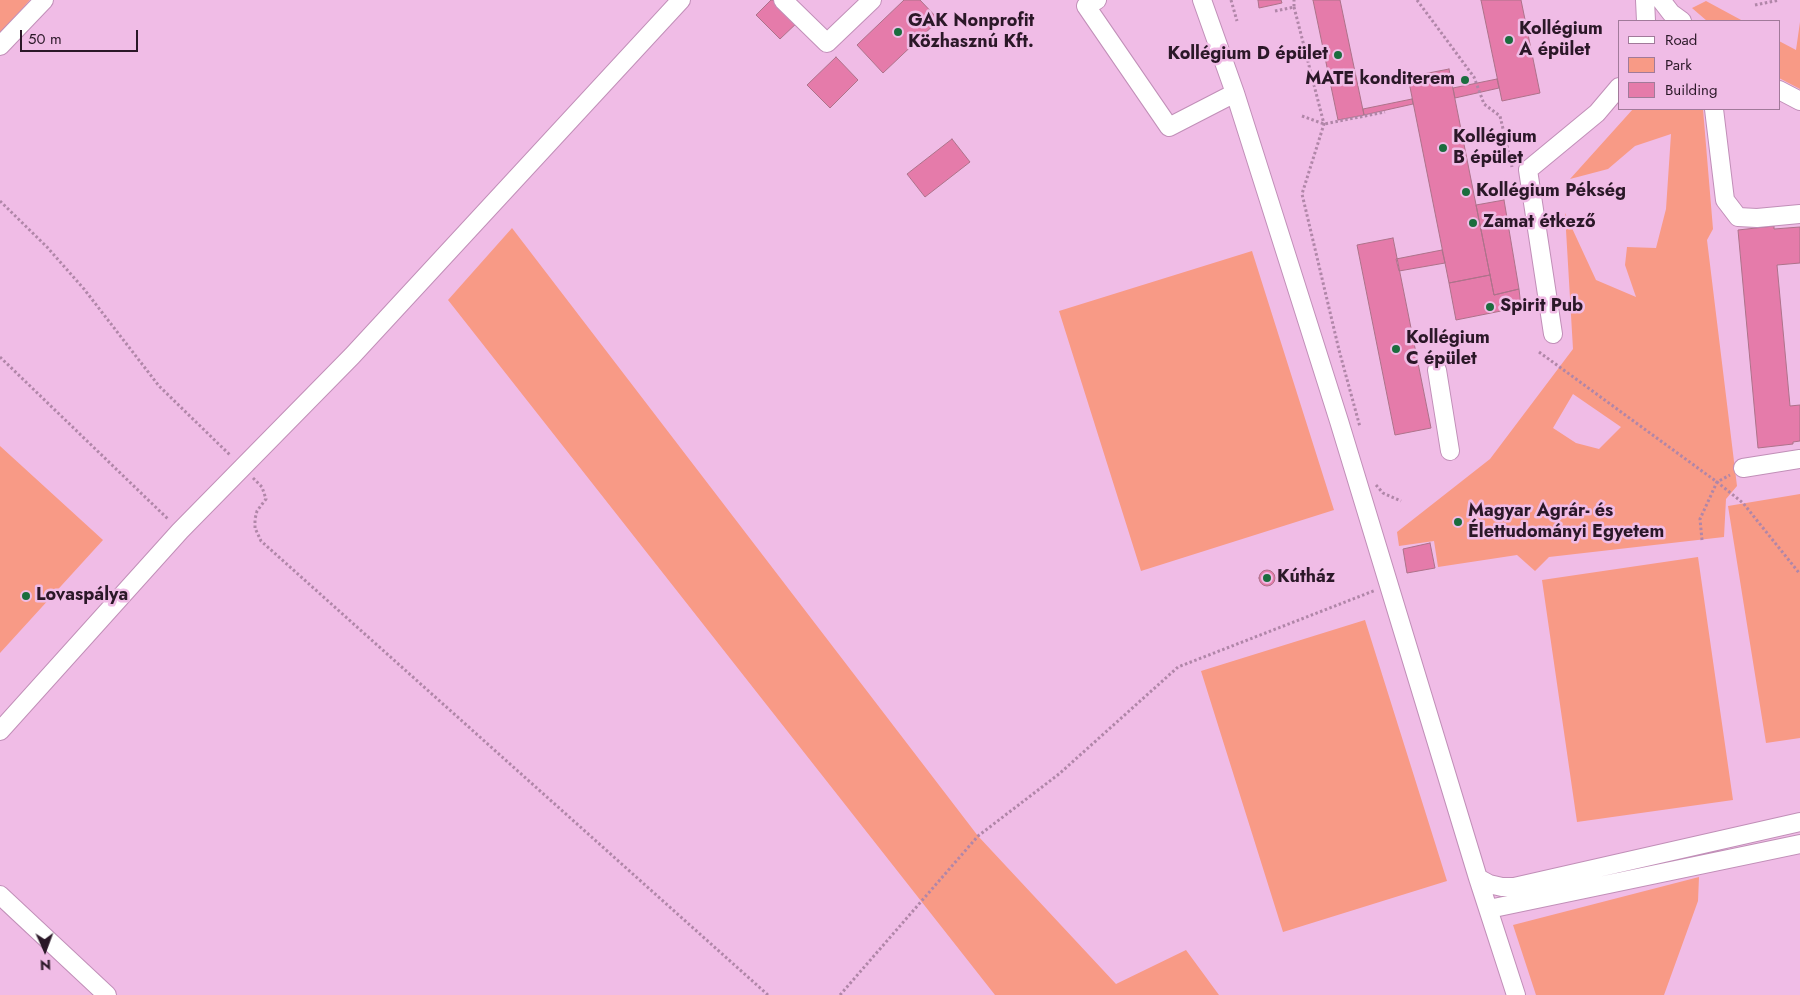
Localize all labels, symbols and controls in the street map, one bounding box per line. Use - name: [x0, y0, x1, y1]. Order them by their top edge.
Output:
- place label: GAK Nonprofit Közhasznú Kft.: [908, 11, 1034, 54]
- place label: Kollégium A épület: [1519, 19, 1603, 62]
- scale bar: [22, 20, 140, 52]
- legend: [1618, 20, 1780, 110]
- marker: GAK Nonprofit Közhasznú Kft.: [892, 26, 904, 38]
- text: 50 m: [28, 28, 62, 50]
- text: Road: [1665, 29, 1697, 51]
- marker: Kollégium A épület: [1503, 34, 1515, 46]
- place label: Kollégium D épület: [1168, 44, 1328, 66]
- marker: Kollégium D épület: [1332, 49, 1344, 61]
- text: Park: [1665, 54, 1692, 76]
- place label: MATE konditerem: [1305, 69, 1455, 91]
- marker: MATE konditerem: [1459, 74, 1471, 86]
- text: Building: [1665, 79, 1717, 101]
- place label: Kollégium B épület: [1453, 127, 1537, 170]
- marker: Kollégium B épület: [1437, 142, 1449, 154]
- place label: Kollégium Pékség: [1476, 181, 1626, 203]
- marker: Kollégium Pékség: [1460, 186, 1472, 198]
- place label: Zamat étkező: [1483, 212, 1596, 234]
- marker: Zamat étkező: [1467, 217, 1479, 229]
- place label: Spirit Pub: [1500, 296, 1583, 318]
- marker: Spirit Pub: [1484, 301, 1496, 313]
- place label: Kollégium C épület: [1406, 328, 1490, 370]
- marker: Kollégium C épület: [1390, 343, 1402, 355]
- place label: Magyar Agrár- és Élettudományi Egyetem: [1468, 501, 1664, 544]
- marker: Magyar Agrár- és Élettudományi Egyetem: [1452, 516, 1464, 528]
- place label: Kútház: [1277, 567, 1335, 589]
- marker: Kútház: [1261, 572, 1273, 584]
- place label: Lovaspálya: [36, 585, 128, 607]
- marker: Lovaspálya: [20, 590, 32, 602]
- north arrow: [20, 925, 70, 975]
- text: N: [40, 955, 51, 975]

